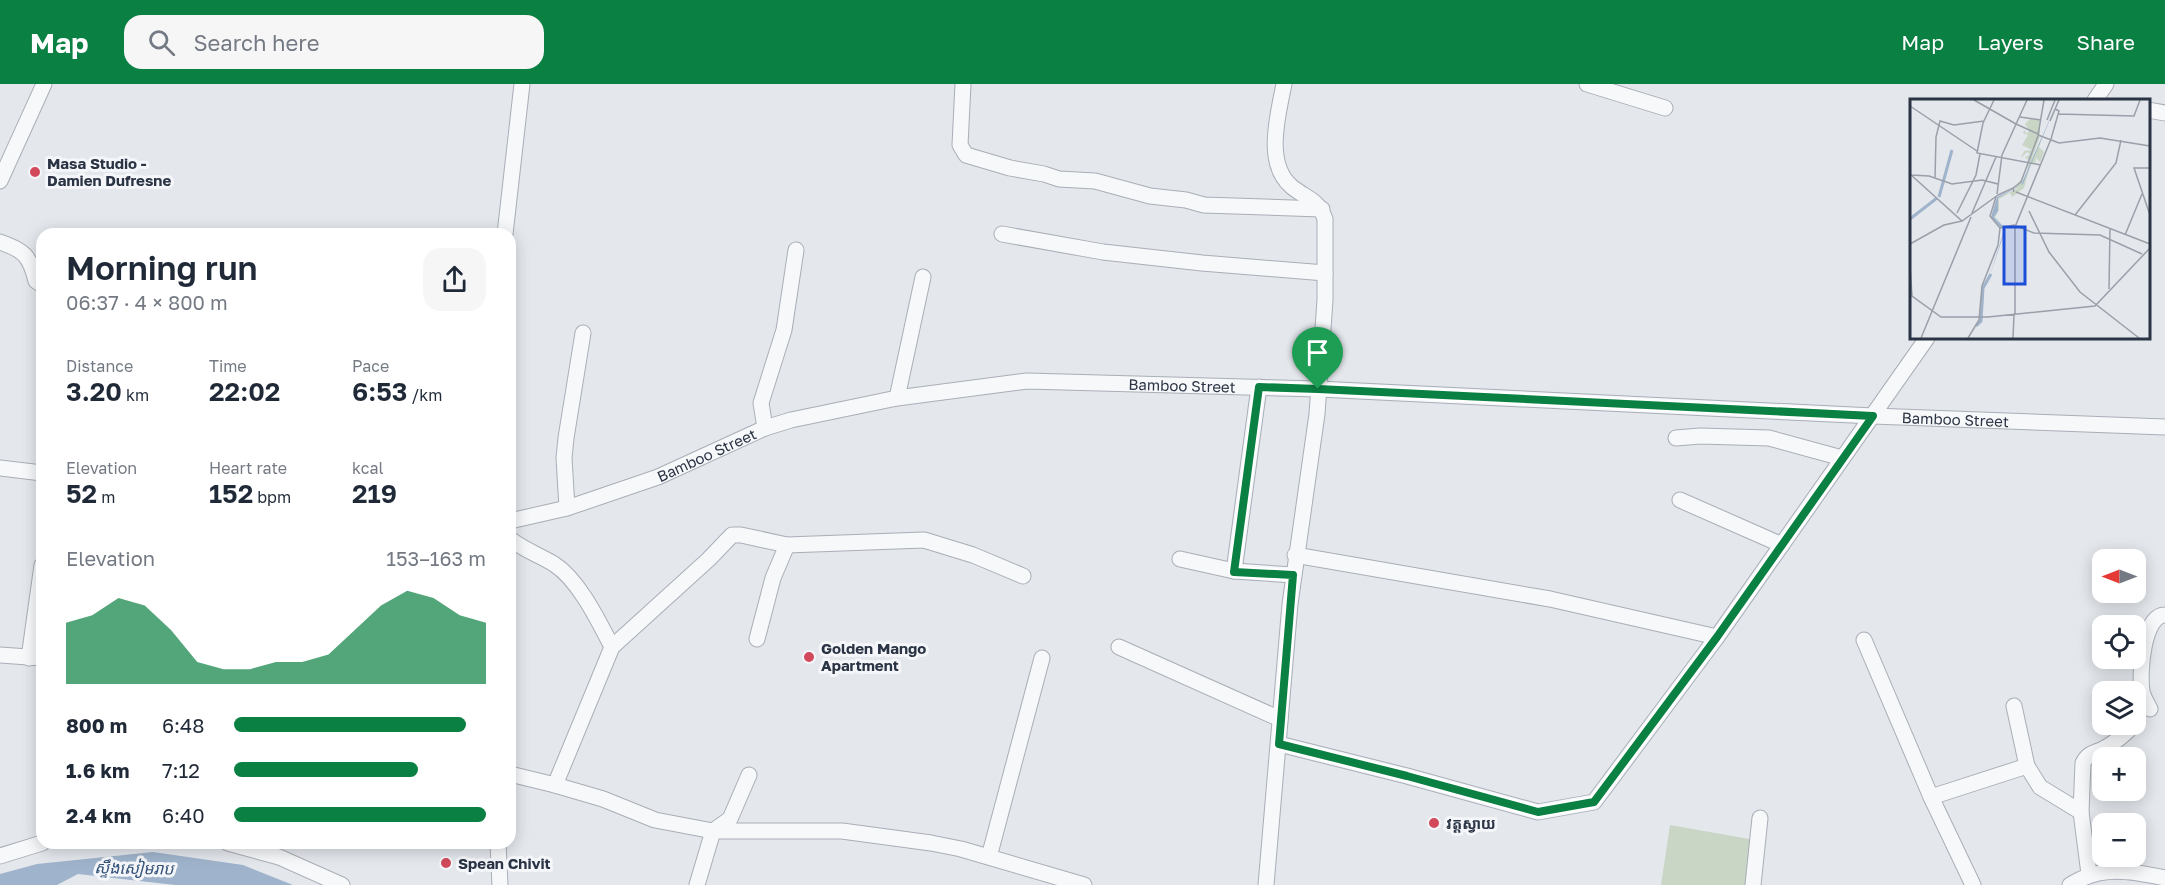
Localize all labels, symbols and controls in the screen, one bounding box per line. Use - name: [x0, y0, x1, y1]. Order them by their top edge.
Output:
- search box: [124, 15, 544, 69]
- text: Map: [30, 26, 88, 59]
- icon: search: [145, 26, 178, 59]
- text: Search here: [193, 29, 319, 56]
- text: Map: [1901, 29, 1944, 55]
- text: Layers: [1977, 29, 2044, 55]
- text: Share: [2077, 29, 2135, 55]
- inset map: [1910, 99, 2150, 339]
- place label: Masa Studio - Damien Dufresne: [47, 154, 171, 189]
- marker: Masa Studio - Damien Dufresne: [28, 165, 42, 179]
- text: Morning run: [66, 248, 258, 287]
- button: share: [423, 248, 486, 311]
- text: 06:37 · 4 × 800 m: [66, 290, 228, 314]
- pin: [1292, 327, 1343, 389]
- icon: arrive: [1301, 336, 1334, 369]
- text: Distance: [66, 356, 133, 376]
- text: Time: [209, 356, 247, 376]
- text: Pace: [352, 356, 389, 376]
- street label: Bamboo Street: [1128, 375, 1236, 396]
- text: 3.20: [66, 376, 122, 407]
- text: 22:02: [209, 376, 280, 407]
- text: 6:53: [352, 376, 408, 407]
- text: km: [122, 385, 149, 405]
- text: /km: [408, 385, 442, 405]
- street label: Bamboo Street: [1901, 408, 2009, 430]
- street label: Bamboo Street: [654, 424, 759, 485]
- text: Elevation: [66, 458, 137, 478]
- text: Heart rate: [209, 458, 287, 478]
- text: kcal: [352, 458, 384, 478]
- text: 52: [66, 478, 97, 509]
- text: 152: [209, 478, 253, 509]
- text: 219: [352, 478, 397, 509]
- text: m: [97, 487, 115, 507]
- text: bpm: [253, 487, 291, 507]
- text: Elevation: [66, 546, 155, 570]
- text: 153–163 m: [386, 546, 486, 570]
- north arrow: [2092, 549, 2146, 603]
- map controls: [2092, 549, 2146, 867]
- button: locate: [2092, 615, 2146, 669]
- place label: Golden Mango Apartment: [821, 639, 926, 674]
- marker: Golden Mango Apartment: [802, 650, 816, 664]
- button: layers: [2092, 681, 2146, 735]
- text: 800 m: [66, 713, 127, 737]
- text: 6:48: [162, 713, 205, 737]
- button: +: [2092, 747, 2146, 801]
- text: 1.6 km: [66, 758, 130, 782]
- text: 7:12: [162, 758, 200, 782]
- text: 2.4 km: [66, 803, 131, 827]
- text: 6:40: [162, 803, 205, 827]
- button: −: [2092, 813, 2146, 867]
- place label: វត្តស្វាយ: [1446, 814, 1496, 833]
- marker: វត្តស្វាយ: [1427, 816, 1441, 830]
- place label: Spean Chivit: [458, 854, 551, 872]
- marker: Spean Chivit: [439, 856, 453, 870]
- water label: ស្ទឹងសៀមរាប: [94, 857, 176, 879]

